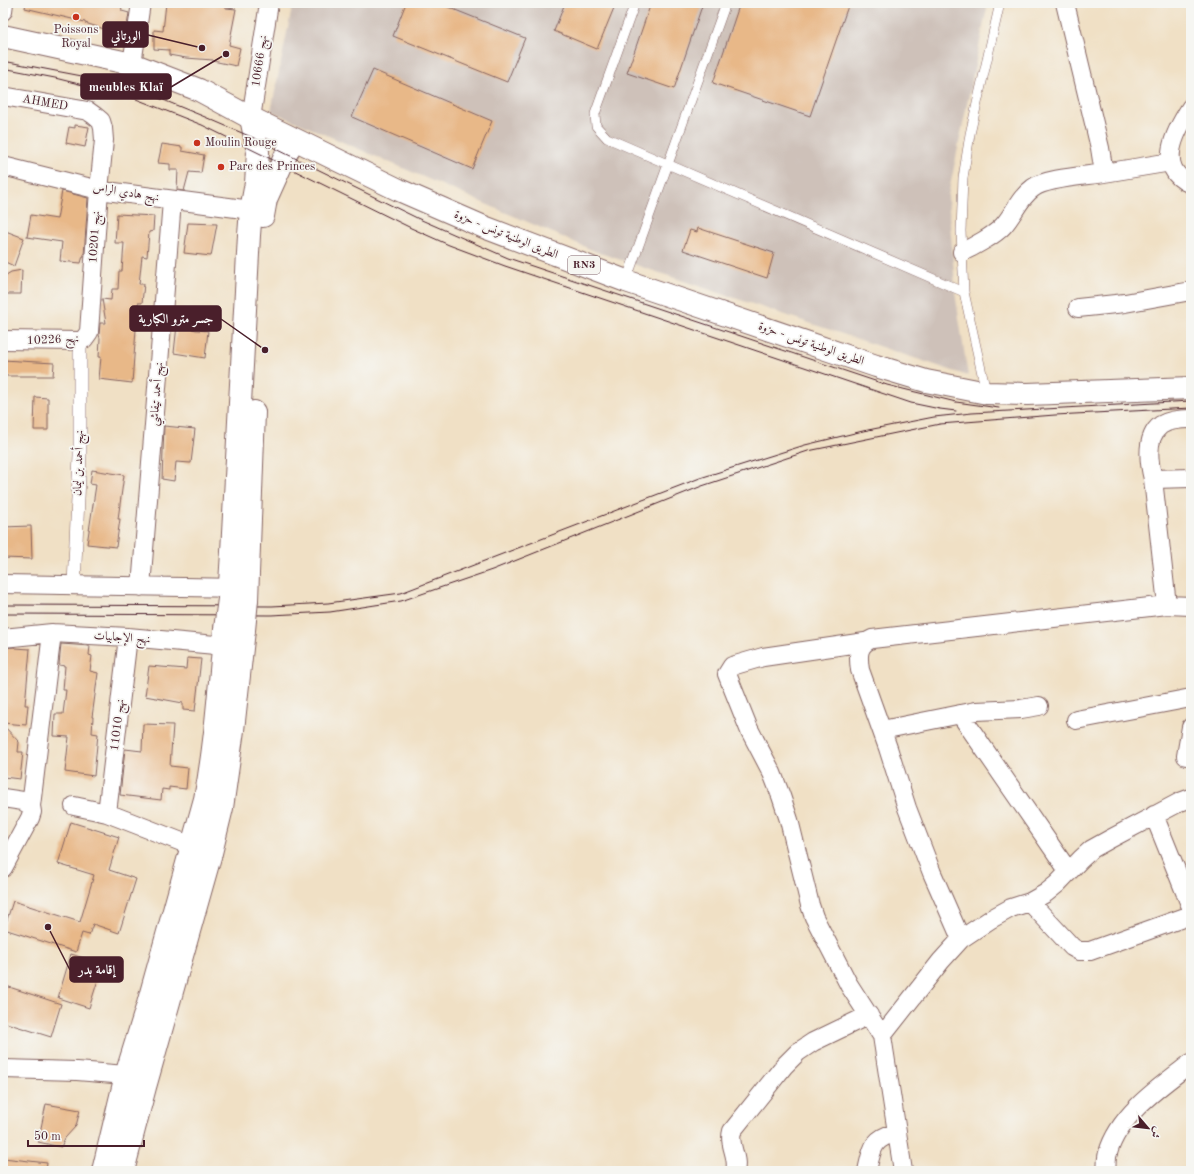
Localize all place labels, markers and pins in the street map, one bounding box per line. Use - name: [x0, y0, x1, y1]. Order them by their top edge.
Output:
- marker: Poissons Royal: [71, 12, 81, 22]
- callout: الورتاني: [103, 22, 148, 47]
- place label: Poissons Royal: [54, 24, 98, 50]
- callout: meubles Klaï: [81, 74, 171, 99]
- place label: Moulin Rouge: [205, 137, 277, 149]
- marker: Moulin Rouge: [192, 138, 202, 148]
- place label: Parc des Princes: [229, 161, 315, 173]
- marker: Parc des Princes: [216, 162, 226, 172]
- callout: جسر مترو الكبارية: [130, 306, 221, 331]
- callout: إقامة بدر: [70, 957, 123, 982]

